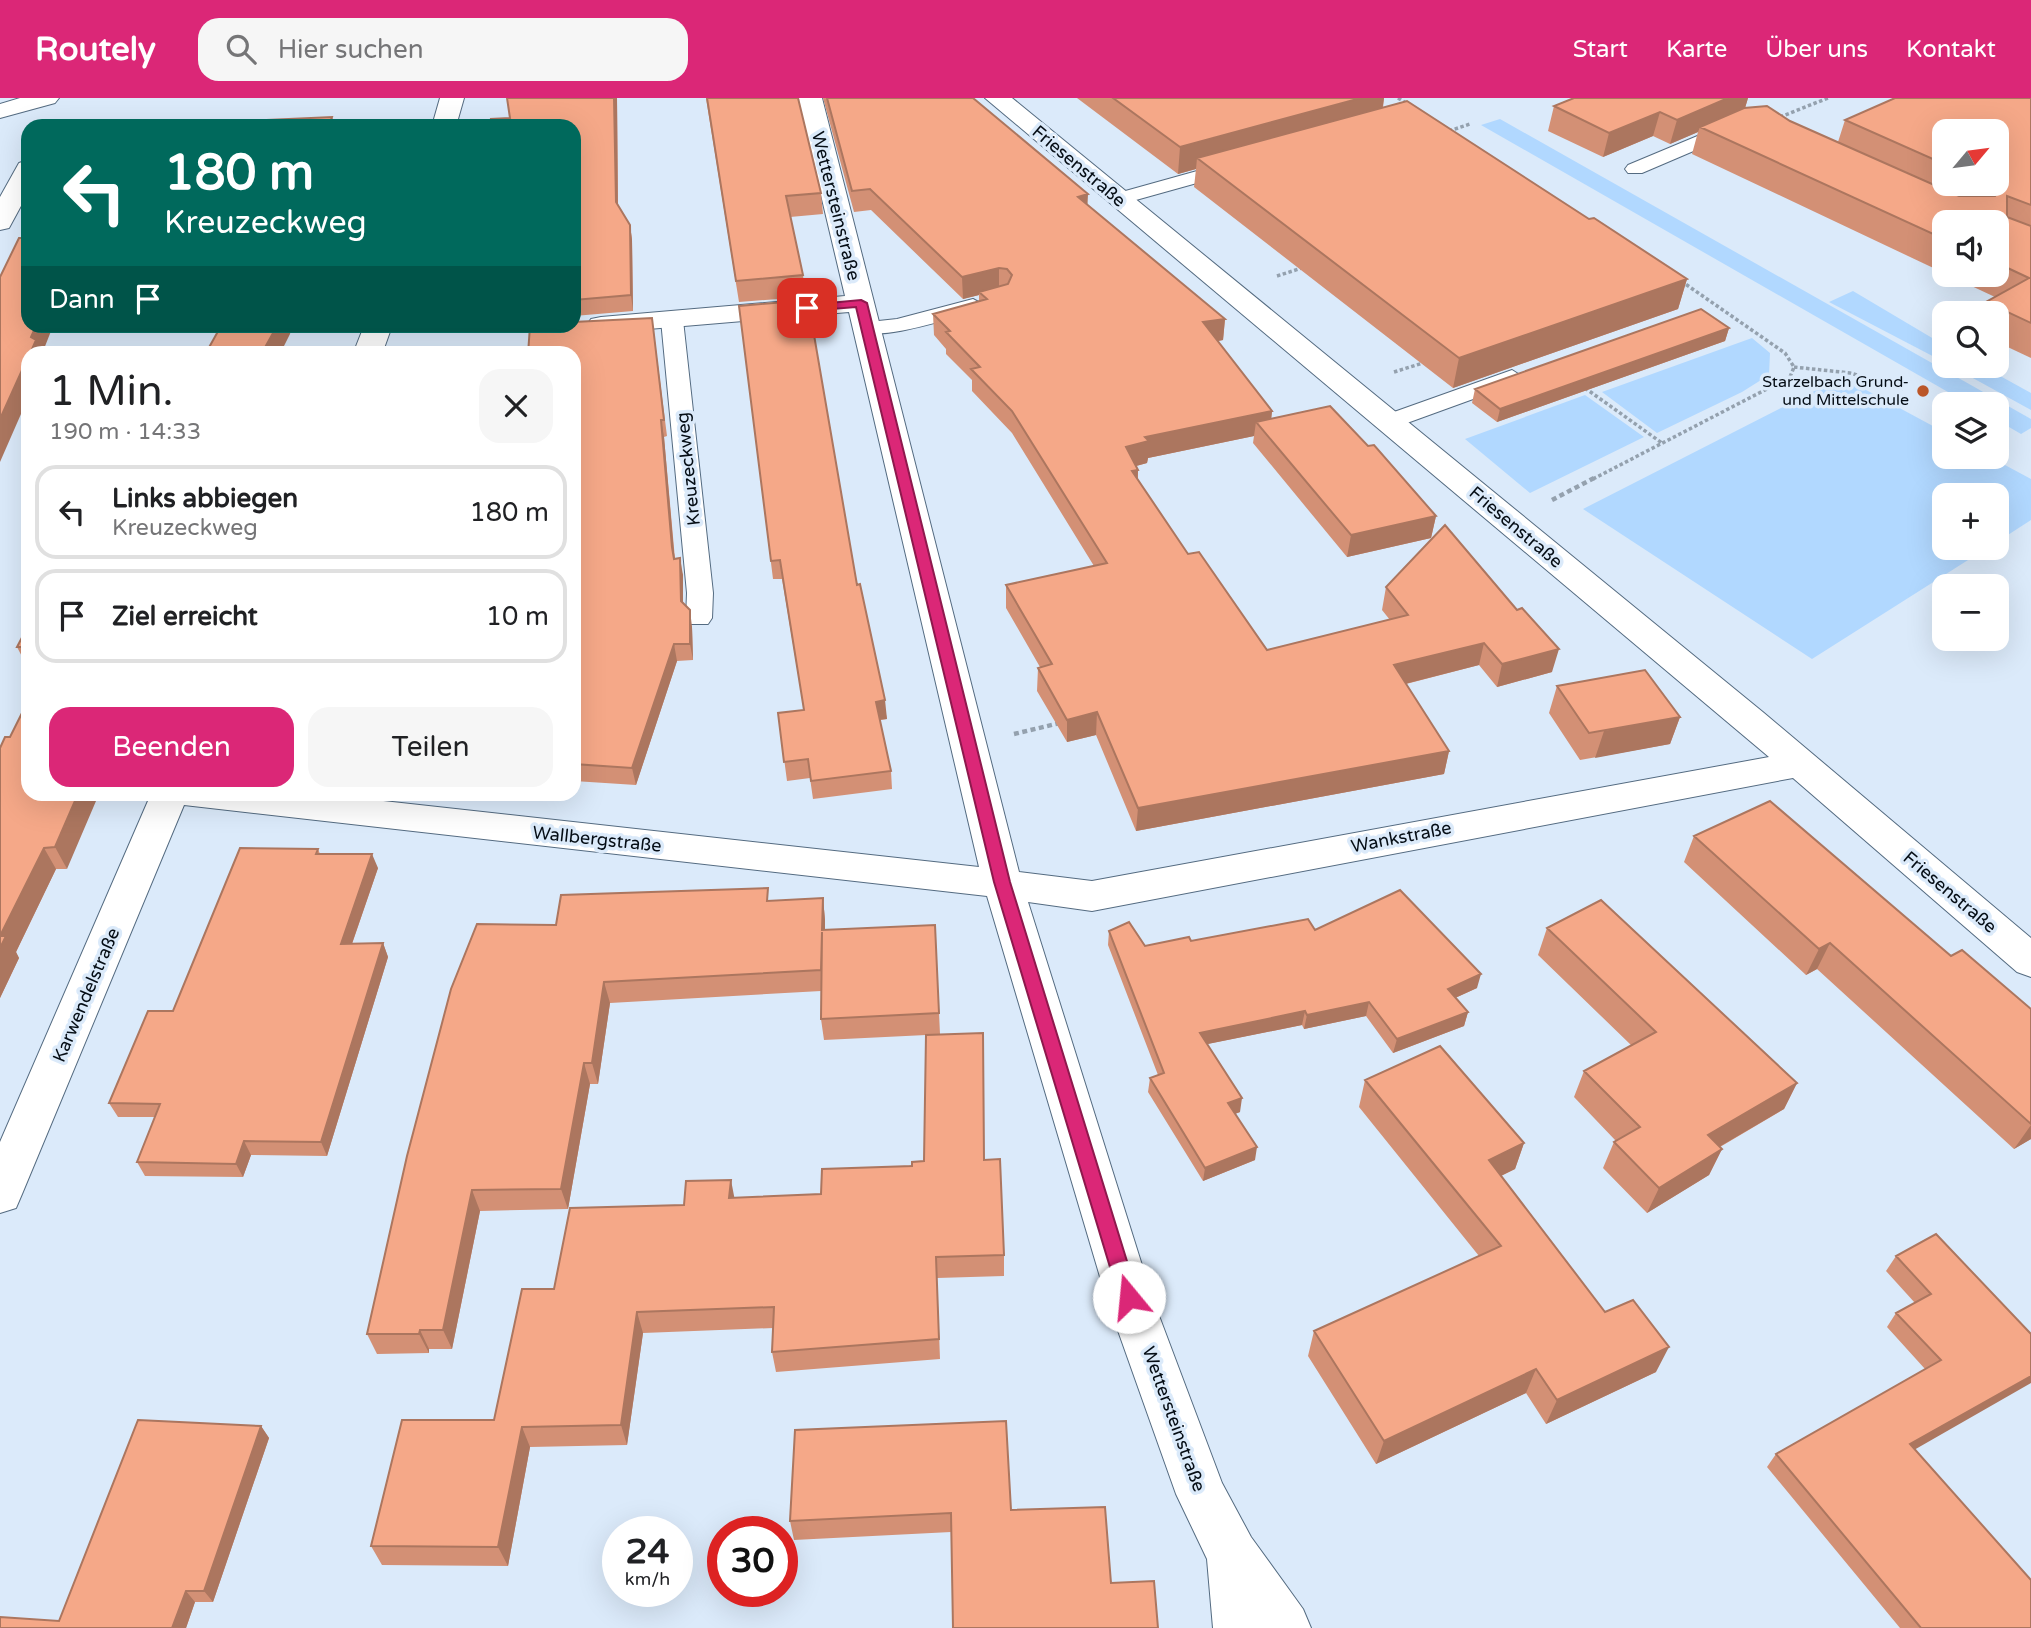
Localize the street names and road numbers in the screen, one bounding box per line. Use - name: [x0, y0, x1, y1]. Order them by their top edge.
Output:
- street label: Friesenstraße: [1028, 120, 1130, 212]
- street label: Wettersteinstraße: [807, 129, 865, 283]
- street label: Kreuzeckweg: [671, 411, 705, 527]
- street label: Friesenstraße: [1465, 481, 1567, 573]
- street label: Wankstraße: [1349, 816, 1453, 858]
- street label: Wallbergstraße: [531, 821, 663, 857]
- street label: Friesenstraße: [1899, 846, 2001, 938]
- street label: Karwendelstraße: [48, 924, 124, 1066]
- street label: Wettersteinstraße: [1138, 1343, 1210, 1495]

